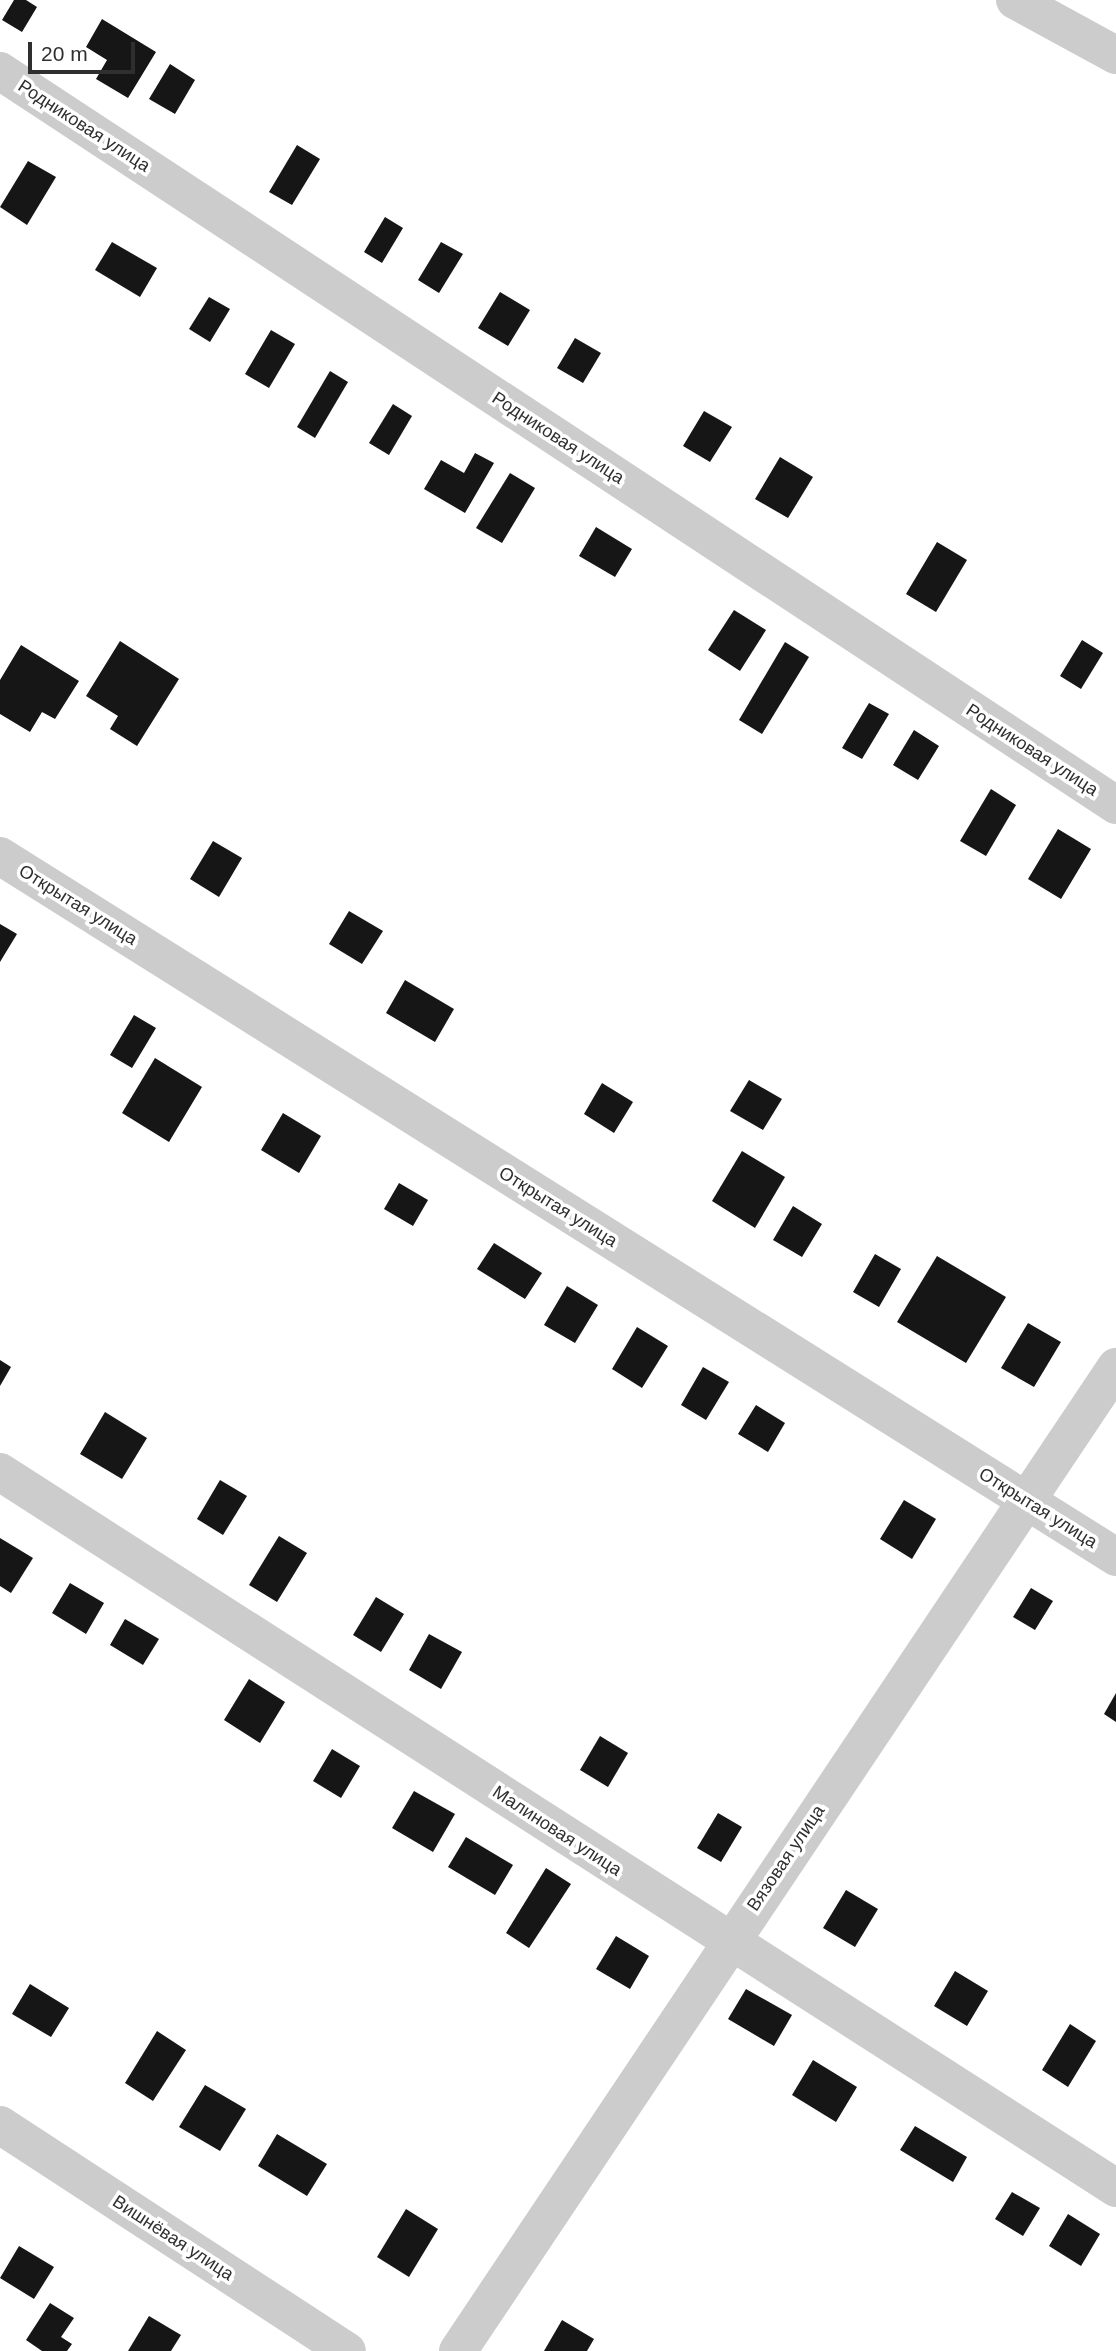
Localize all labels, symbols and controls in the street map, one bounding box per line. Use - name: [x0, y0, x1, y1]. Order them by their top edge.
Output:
- scale bar: [32, 28, 138, 72]
- text: 20 m: [41, 42, 88, 65]
- street label: Родниковая улица: [14, 75, 154, 177]
- street label: Родниковая улица: [488, 387, 628, 489]
- street label: Родниковая улица: [962, 699, 1102, 801]
- street label: Открытая улица: [15, 860, 141, 950]
- street label: Открытая улица: [495, 1162, 621, 1252]
- street label: Открытая улица: [975, 1463, 1101, 1553]
- street label: Малиновая улица: [489, 1781, 625, 1881]
- street label: Вязовая улица: [743, 1801, 829, 1915]
- street label: Вишнёвая улица: [108, 2191, 238, 2285]

